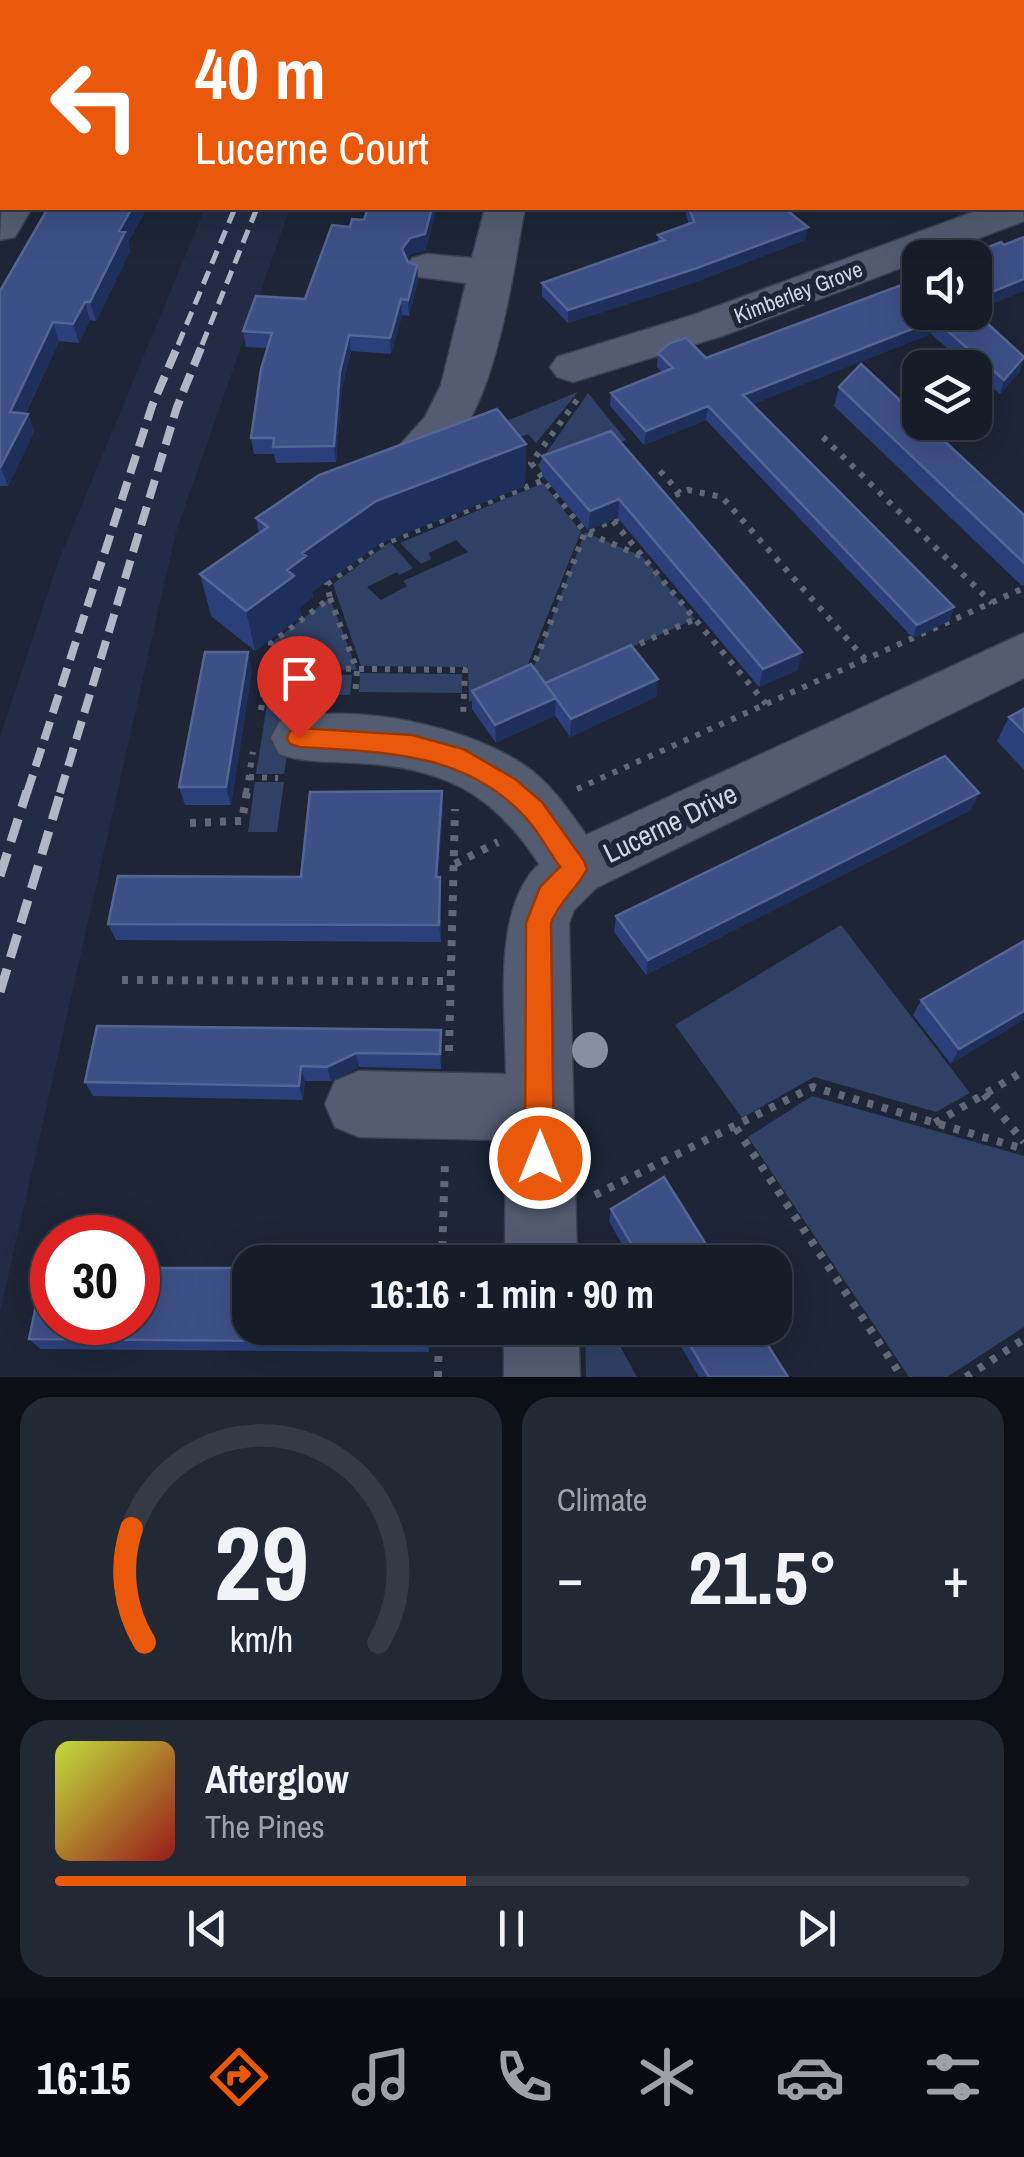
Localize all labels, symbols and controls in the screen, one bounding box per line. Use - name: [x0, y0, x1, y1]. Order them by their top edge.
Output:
- text: 40 m: [195, 27, 326, 121]
- icon: left: [30, 40, 160, 170]
- text: Lucerne Court: [195, 117, 429, 178]
- map controls: [902, 240, 992, 440]
- button: sound: [902, 240, 992, 330]
- street label: Kimberley Grove: [729, 254, 867, 330]
- button: layers: [902, 350, 992, 440]
- pin: [257, 636, 342, 739]
- icon: arrive: [272, 651, 327, 706]
- street label: Lucerne Drive: [597, 774, 743, 872]
- position arrow: [488, 1106, 592, 1210]
- speed limit sign: 30: [30, 1215, 160, 1345]
- text: 16:16 · 1 min · 90 m: [370, 1269, 654, 1320]
- text: Climate: [557, 1478, 647, 1521]
- text: 29: [214, 1492, 308, 1632]
- text: 21.5°: [688, 1526, 838, 1627]
- text: −: [557, 1540, 583, 1614]
- text: +: [943, 1540, 969, 1614]
- text: km/h: [229, 1615, 293, 1663]
- text: Afterglow: [205, 1754, 349, 1805]
- text: The Pines: [205, 1805, 325, 1848]
- icon: previous: [180, 1901, 235, 1956]
- icon: pause: [484, 1901, 539, 1956]
- icon: next: [789, 1901, 844, 1956]
- icon: directions: [204, 2042, 274, 2112]
- icon: music: [346, 2042, 416, 2112]
- icon: phone: [489, 2042, 559, 2112]
- icon: climate: [632, 2042, 702, 2112]
- icon: car: [775, 2042, 845, 2112]
- icon: filters: [918, 2042, 988, 2112]
- text: 16:15: [36, 2047, 131, 2108]

